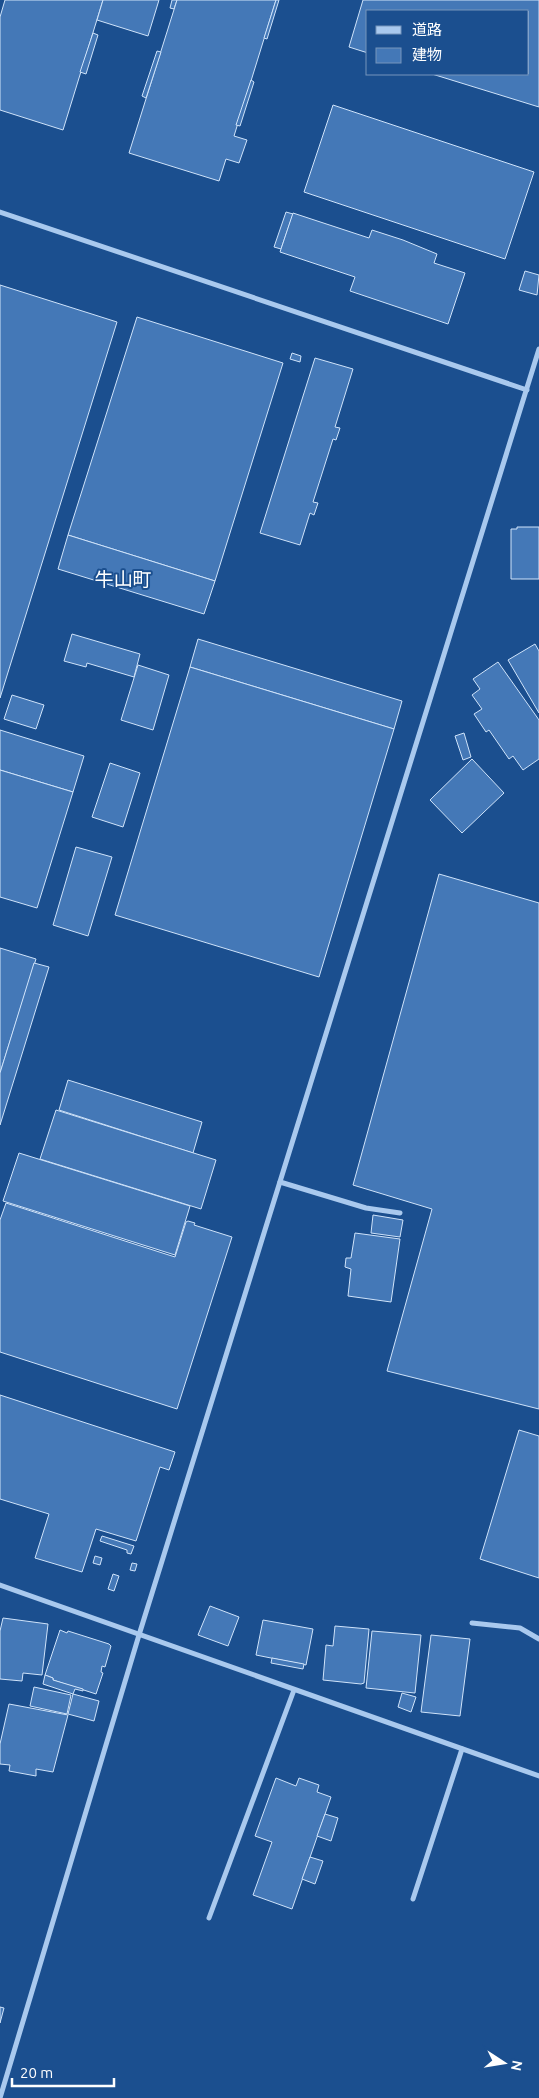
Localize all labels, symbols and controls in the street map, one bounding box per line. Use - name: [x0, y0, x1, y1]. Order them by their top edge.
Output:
- legend: [366, 10, 529, 75]
- text: 道路: [412, 21, 442, 38]
- text: 建物: [412, 46, 442, 63]
- district label: 牛山町: [94, 568, 152, 590]
- north arrow: [479, 2038, 529, 2088]
- scale bar: [12, 2056, 115, 2088]
- text: N: [508, 2059, 526, 2072]
- text: 20 m: [20, 2064, 53, 2081]

